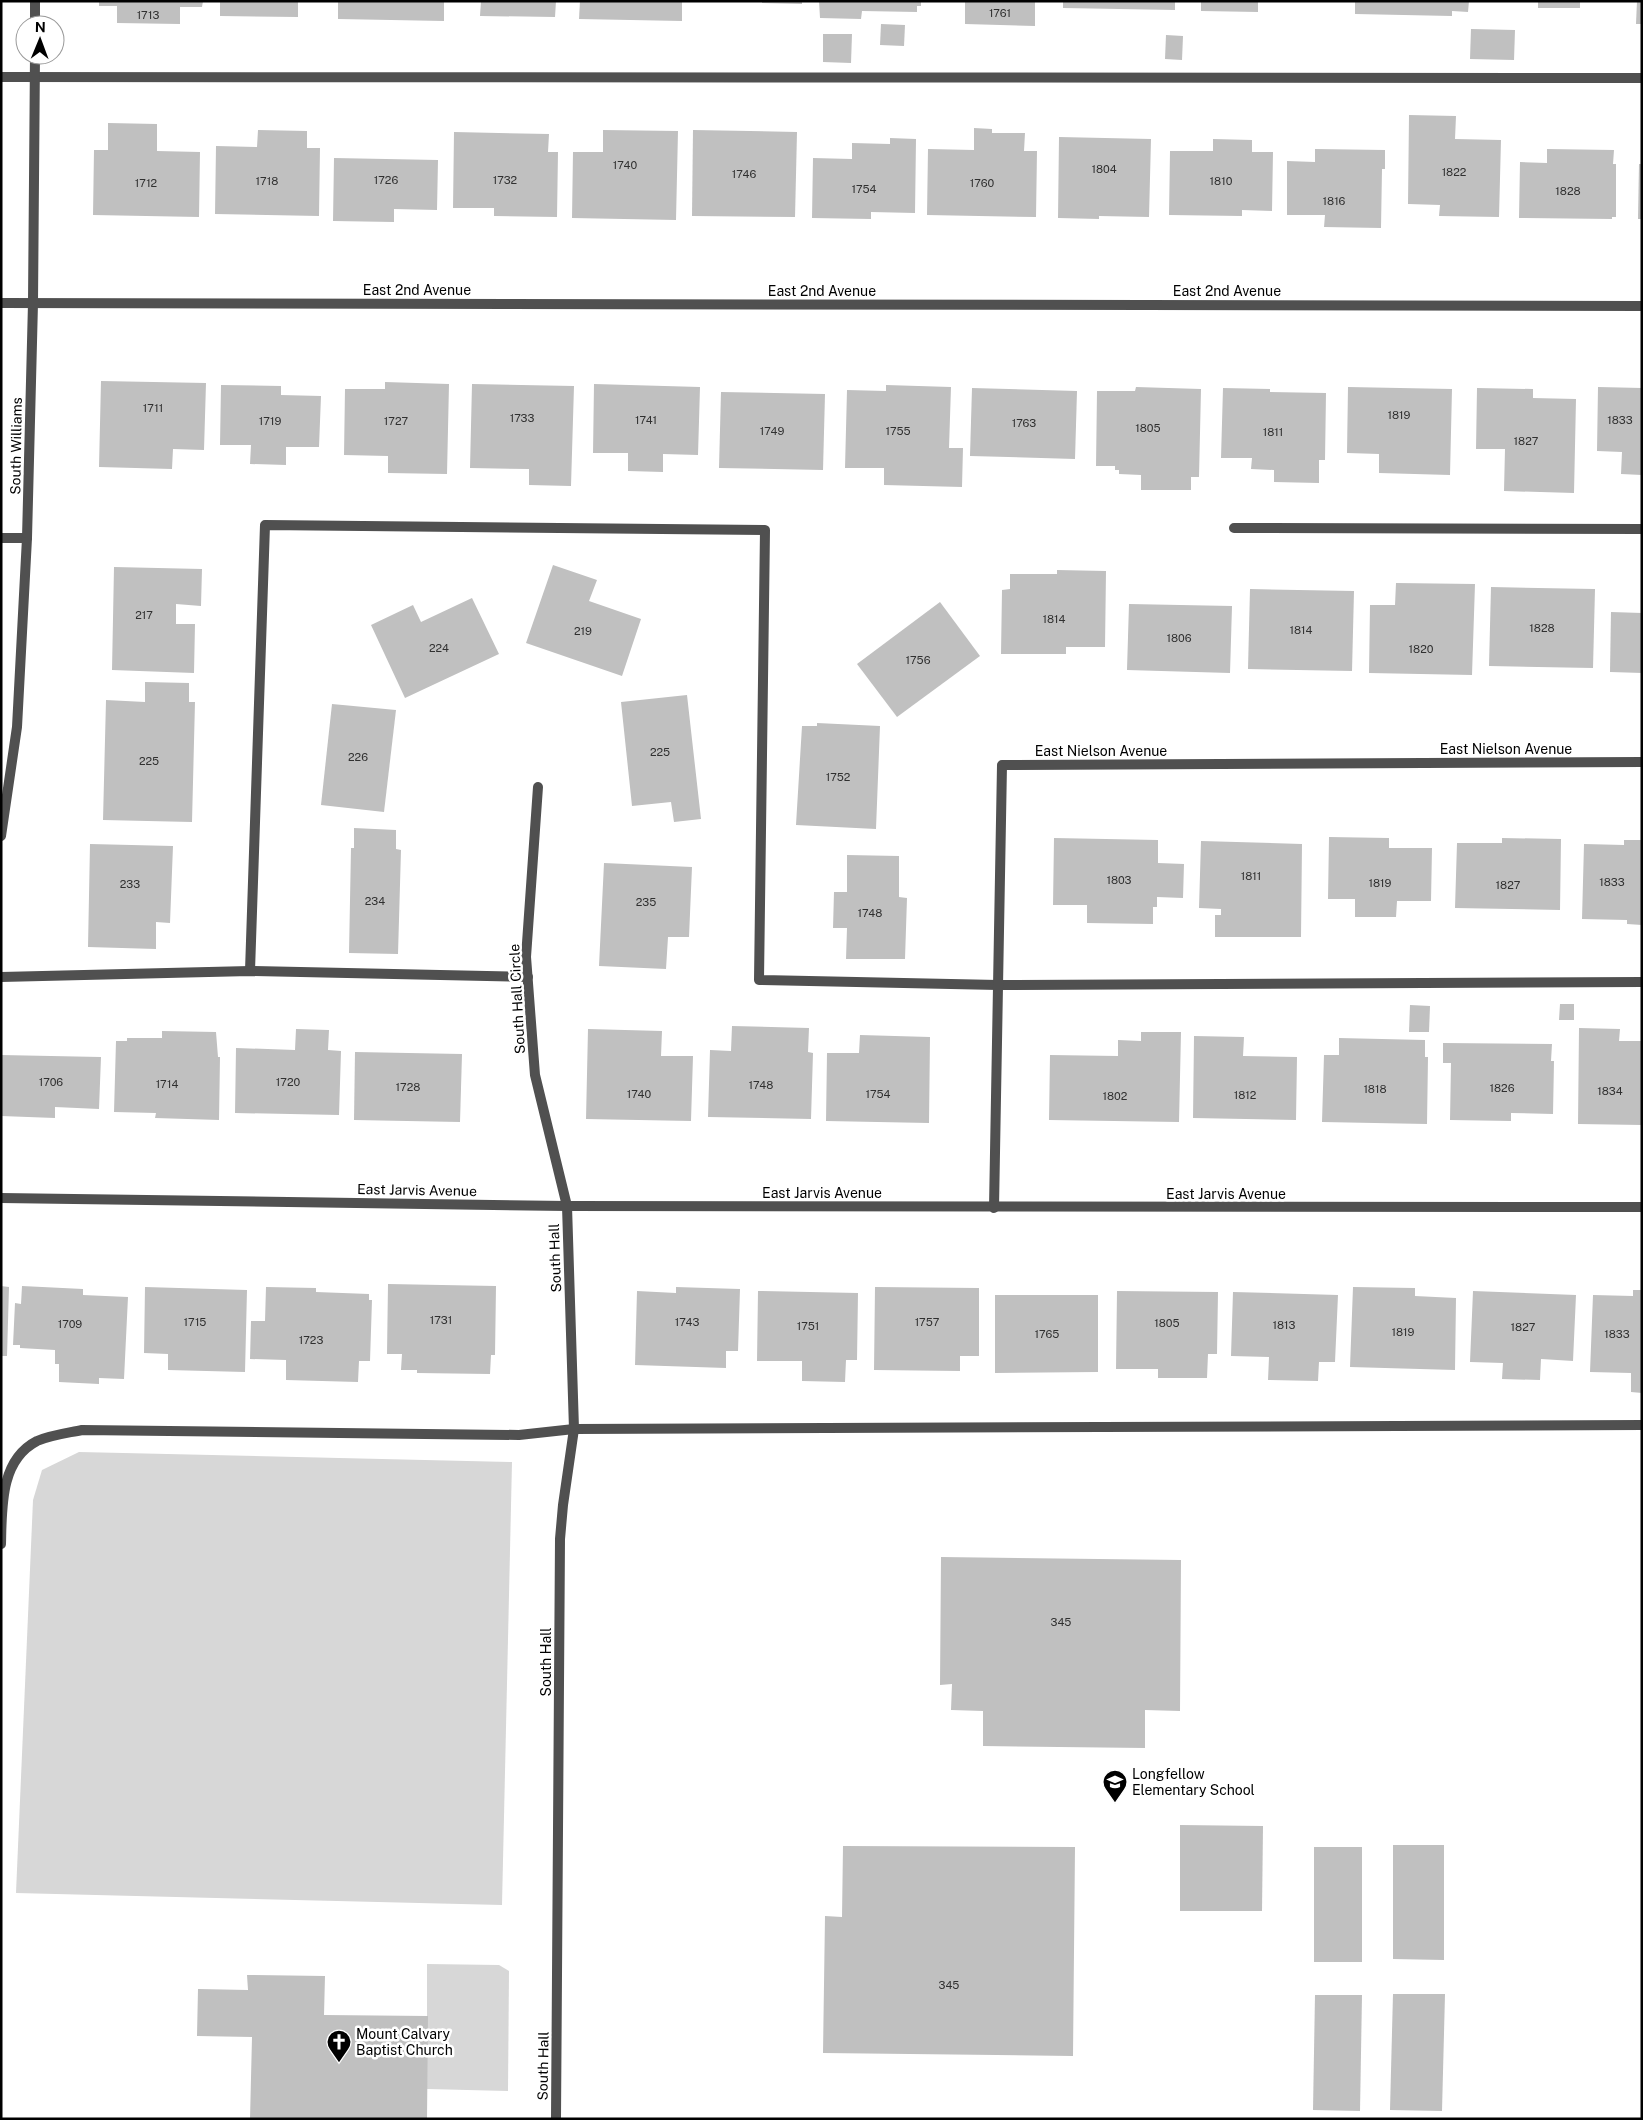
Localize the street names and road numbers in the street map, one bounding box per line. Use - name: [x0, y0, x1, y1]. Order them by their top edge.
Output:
- street label: East 2nd Avenue: [363, 282, 471, 298]
- street label: East 2nd Avenue: [768, 283, 876, 299]
- street label: East 2nd Avenue: [1173, 283, 1281, 299]
- street label: South Williams: [7, 397, 25, 495]
- street label: East Nielson Avenue: [1440, 741, 1572, 757]
- street label: East Nielson Avenue: [1035, 743, 1167, 759]
- street label: South Hall Circle: [506, 943, 528, 1054]
- street label: East Jarvis Avenue: [357, 1181, 477, 1199]
- street label: East Jarvis Avenue: [762, 1185, 882, 1201]
- street label: East Jarvis Avenue: [1166, 1186, 1286, 1202]
- street label: South Hall: [546, 1223, 564, 1293]
- street label: South Hall: [538, 1627, 554, 1697]
- street label: South Hall: [534, 2031, 552, 2101]

